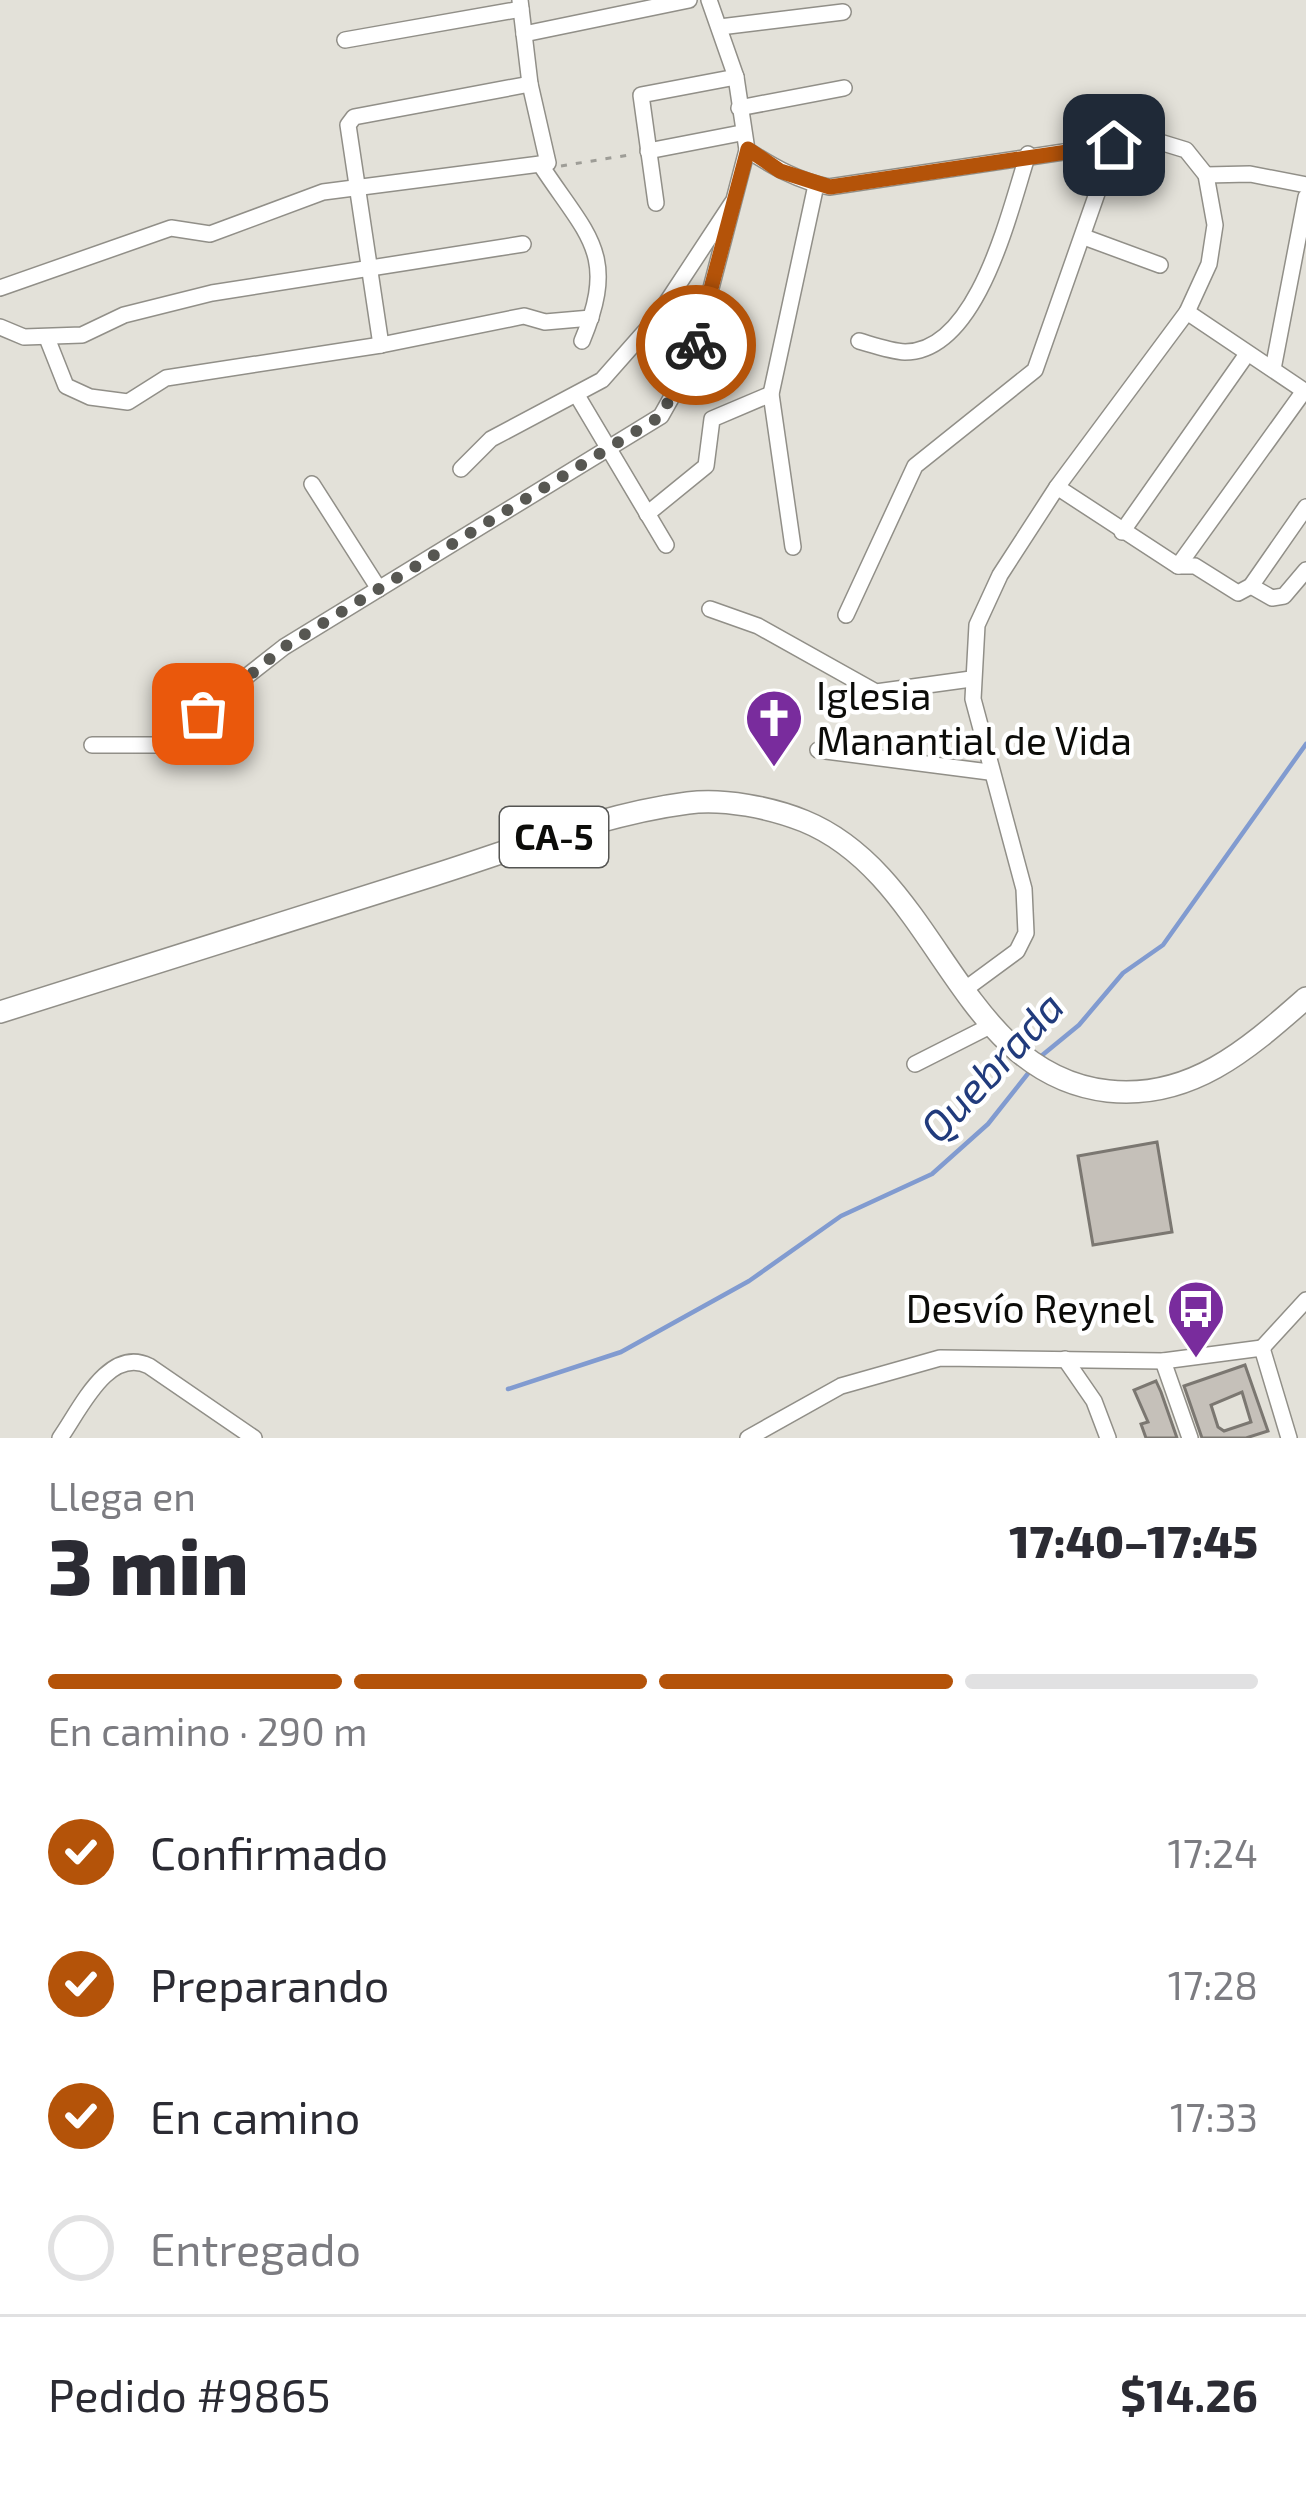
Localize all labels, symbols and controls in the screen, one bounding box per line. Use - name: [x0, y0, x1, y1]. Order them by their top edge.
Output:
- pin: [1063, 94, 1165, 196]
- icon: home: [1081, 112, 1147, 178]
- courier: [636, 285, 756, 405]
- icon: bike: [663, 312, 729, 378]
- pin: [152, 663, 254, 765]
- place label: Iglesia Manantial de Vida: [816, 671, 1132, 763]
- icon: bag: [170, 681, 236, 747]
- church icon: Iglesia Manantial de Vida: [743, 687, 805, 769]
- road number: CA-5: [500, 807, 608, 867]
- water label: Quebrada: [909, 980, 1073, 1152]
- bus stop icon: Desvío Reynel: [1165, 1278, 1227, 1360]
- place label: Desvío Reynel: [906, 1284, 1154, 1331]
- text: Llega en: [48, 1472, 196, 1519]
- text: 17:40–17:45: [1009, 1513, 1258, 1567]
- text: 3 min: [48, 1517, 249, 1611]
- text: En camino · 290 m: [48, 1707, 368, 1754]
- icon: check: [48, 1819, 114, 1885]
- text: Confirmado: [150, 1825, 388, 1879]
- text: 17:24: [1167, 1829, 1258, 1876]
- icon: check: [48, 1951, 114, 2017]
- text: Preparando: [150, 1957, 389, 2011]
- text: 17:28: [1168, 1961, 1258, 2008]
- icon: check: [48, 2083, 114, 2149]
- text: En camino: [150, 2089, 360, 2143]
- text: 17:33: [1170, 2093, 1258, 2140]
- text: Entregado: [150, 2221, 361, 2275]
- text: Pedido #9865: [48, 2367, 331, 2421]
- text: $14.26: [1120, 2367, 1258, 2421]

